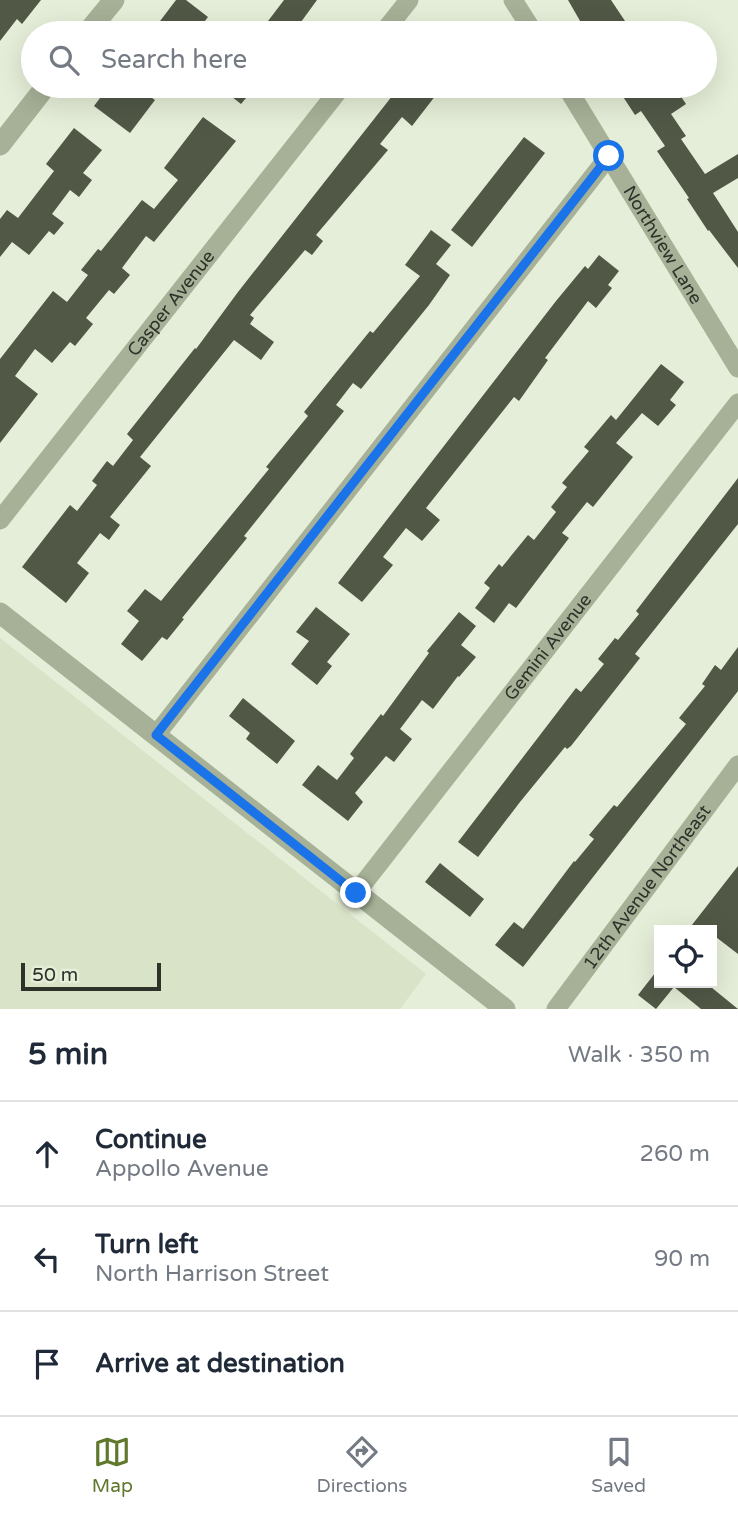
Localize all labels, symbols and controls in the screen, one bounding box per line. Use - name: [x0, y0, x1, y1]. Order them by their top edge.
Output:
- search box: [21, 21, 717, 98]
- icon: search: [45, 41, 83, 79]
- text: Search here: [101, 44, 247, 75]
- route start: [593, 140, 624, 171]
- street label: Northview Lane: [618, 182, 707, 308]
- street label: Casper Avenue: [122, 246, 219, 361]
- street label: Gemini Avenue: [499, 589, 596, 705]
- street label: 12th Avenue Northeast: [578, 800, 716, 974]
- route end: [340, 877, 371, 908]
- map controls: [654, 925, 717, 988]
- button: locate: [654, 925, 717, 988]
- scale bar: [21, 960, 161, 992]
- text: 50 m: [32, 964, 78, 986]
- text: 5 min: [28, 1036, 108, 1073]
- text: Walk · 350 m: [568, 1041, 710, 1069]
- text: Continue: [95, 1124, 207, 1155]
- icon: ahead: [28, 1135, 66, 1173]
- text: 260 m: [640, 1140, 710, 1168]
- text: Appollo Avenue: [95, 1155, 269, 1183]
- text: Turn left: [95, 1229, 198, 1260]
- icon: left: [28, 1240, 66, 1278]
- text: 90 m: [654, 1245, 710, 1273]
- text: North Harrison Street: [95, 1260, 329, 1288]
- icon: arrive: [28, 1345, 66, 1383]
- text: Arrive at destination: [95, 1348, 345, 1379]
- tab: Map: [92, 1433, 133, 1497]
- tab: Directions: [317, 1433, 408, 1497]
- tab: Saved: [591, 1433, 646, 1497]

